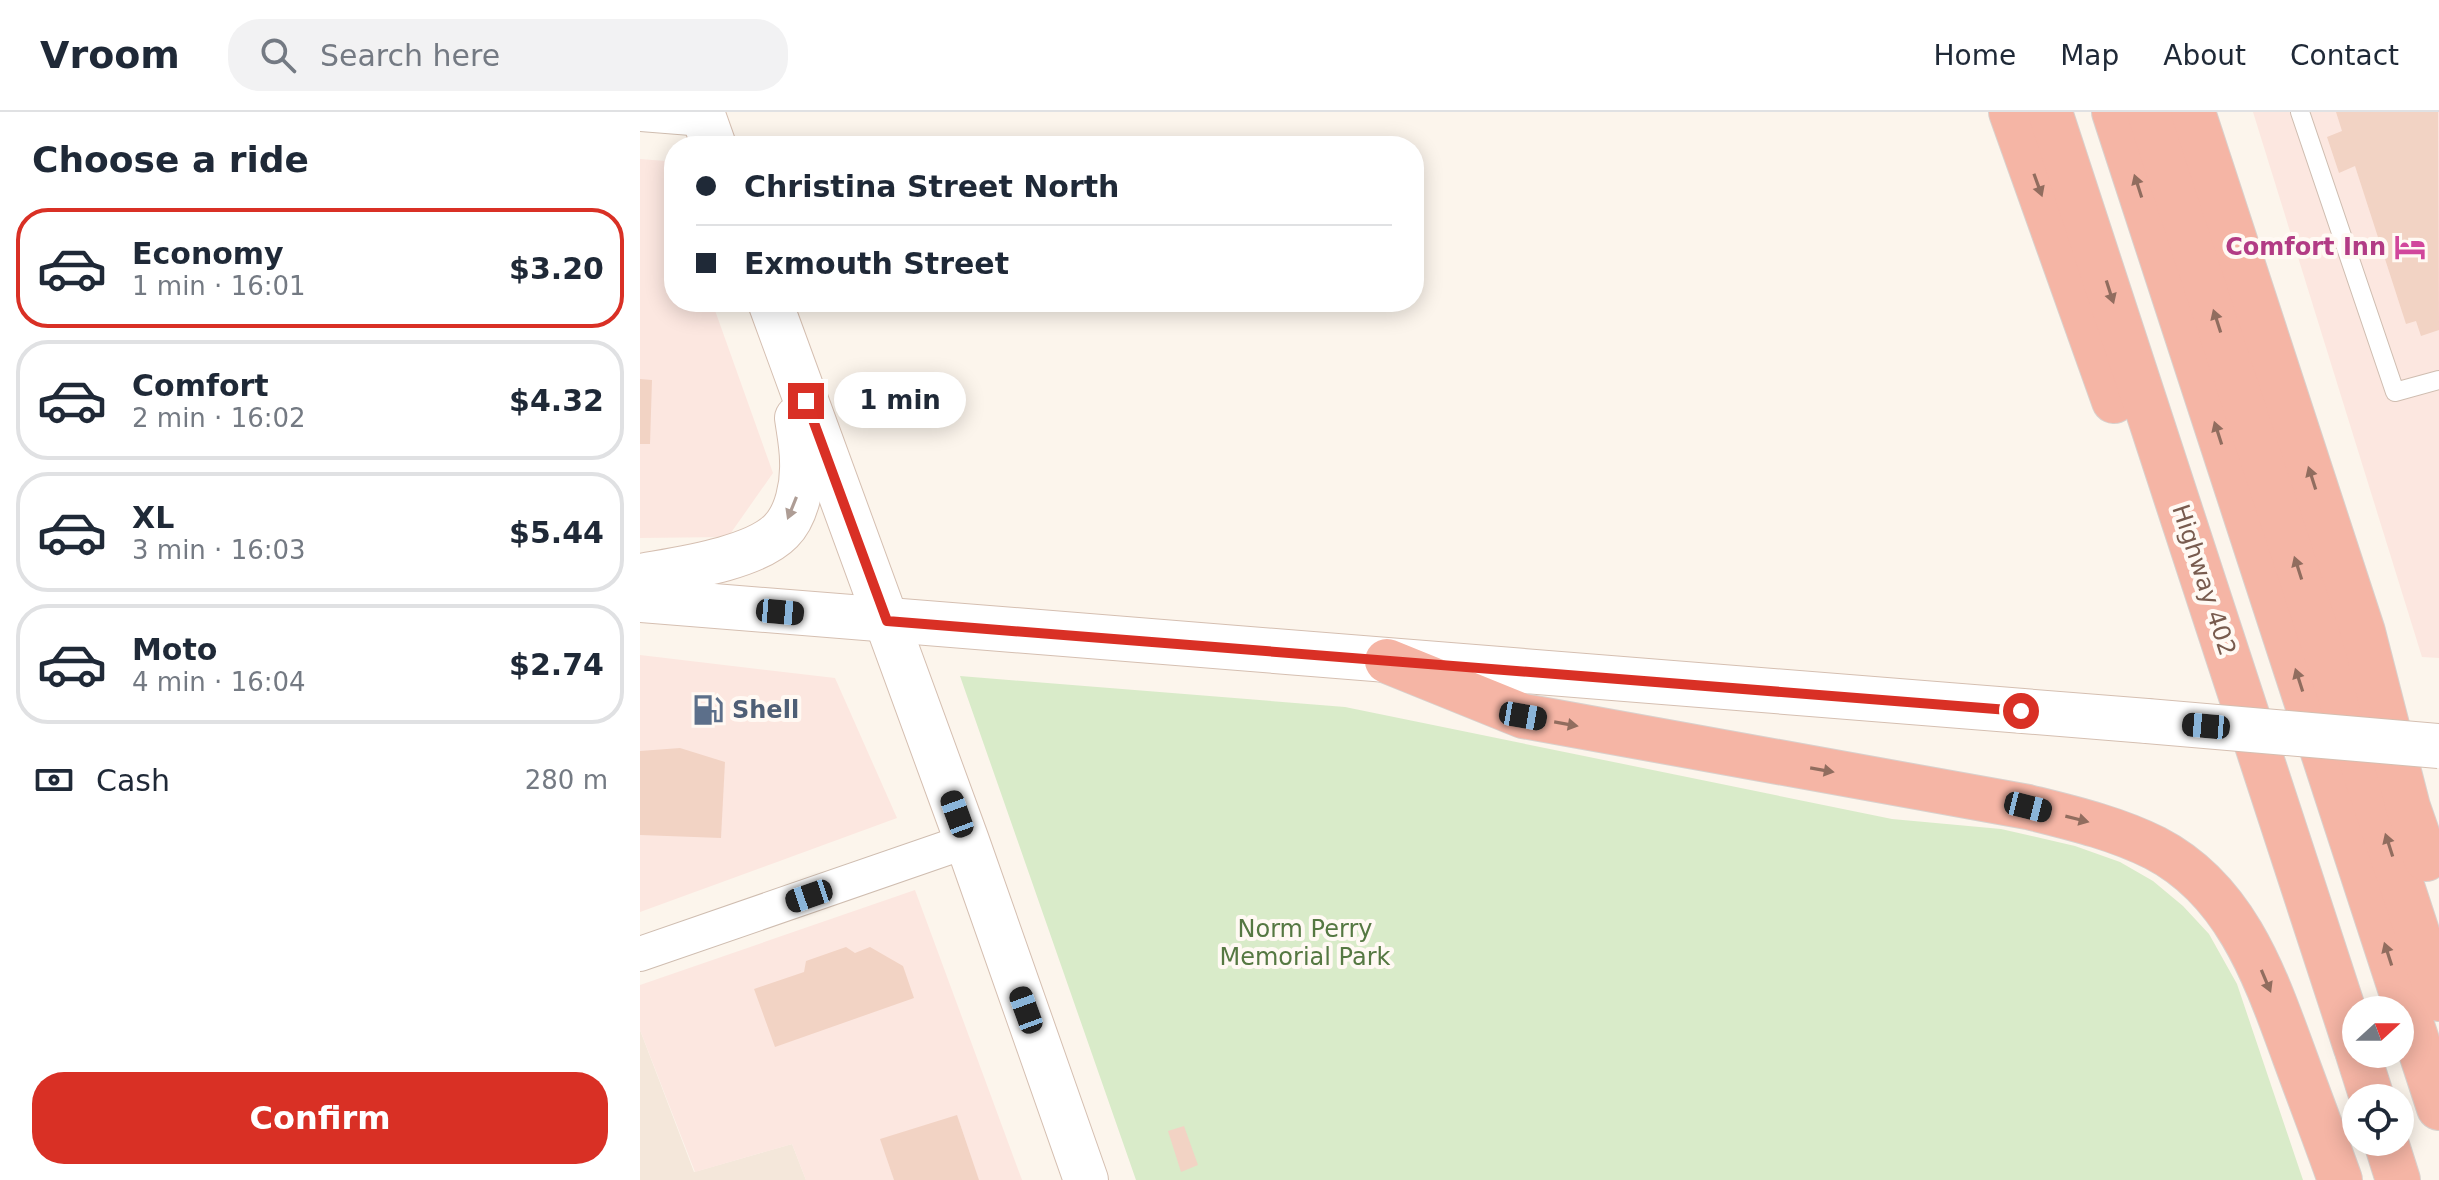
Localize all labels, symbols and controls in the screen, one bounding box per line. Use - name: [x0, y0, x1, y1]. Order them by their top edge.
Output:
- search box: [228, 19, 788, 91]
- text: Vroom: [40, 33, 180, 77]
- icon: search: [256, 33, 300, 77]
- text: Search here: [320, 38, 500, 73]
- text: Home: [1933, 39, 2016, 72]
- text: Map: [2060, 39, 2119, 72]
- text: About: [2163, 39, 2246, 72]
- text: Contact: [2290, 39, 2399, 72]
- text: Choose a ride: [32, 139, 309, 180]
- text: Christina Street North: [744, 169, 1119, 204]
- one-way arrow: [2032, 173, 2045, 197]
- one-way arrow: [2131, 174, 2144, 198]
- hotel icon: Comfort Inn: [2393, 230, 2427, 264]
- icon: car: [36, 232, 108, 304]
- place label: Comfort Inn: [2225, 233, 2386, 261]
- text: Economy: [132, 236, 284, 271]
- text: Exmouth Street: [744, 246, 1009, 281]
- text: $3.20: [509, 251, 604, 286]
- text: 1 min · 16:01: [132, 271, 306, 301]
- one-way arrow: [2104, 281, 2116, 305]
- one-way arrow: [2211, 308, 2223, 332]
- icon: car: [36, 364, 108, 436]
- text: Comfort: [132, 368, 269, 403]
- callout: 1 min: [834, 373, 966, 429]
- text: $4.32: [509, 383, 604, 418]
- route end: [788, 383, 824, 419]
- text: 1 min: [859, 385, 941, 415]
- text: 2 min · 16:02: [132, 403, 306, 433]
- one-way arrow: [2212, 421, 2224, 445]
- one-way arrow: [2306, 465, 2318, 489]
- icon: car: [36, 496, 108, 568]
- one-way arrow: [786, 496, 799, 520]
- text: XL: [132, 500, 174, 535]
- street label: Highway 402: [2166, 501, 2242, 659]
- text: $5.44: [509, 515, 604, 550]
- text: 3 min · 16:03: [132, 535, 306, 565]
- one-way arrow: [2291, 555, 2304, 579]
- car: [755, 598, 805, 626]
- icon: car: [36, 628, 108, 700]
- text: Moto: [132, 632, 217, 667]
- text: $2.74: [509, 647, 604, 682]
- text: 4 min · 16:04: [132, 667, 306, 697]
- one-way arrow: [2292, 668, 2304, 692]
- fuel station icon: Shell: [691, 693, 725, 727]
- route start: [2003, 693, 2039, 729]
- place label: Shell: [732, 696, 799, 724]
- car: [1497, 700, 1549, 732]
- car: [2181, 712, 2231, 740]
- one-way arrow: [1554, 718, 1579, 730]
- icon: cash: [32, 758, 76, 802]
- text: Cash: [96, 763, 170, 798]
- one-way arrow: [1810, 764, 1835, 777]
- text: 280 m: [525, 765, 608, 795]
- car: [938, 787, 976, 841]
- car: [2002, 790, 2054, 824]
- one-way arrow: [2065, 814, 2090, 826]
- one-way arrow: [2382, 832, 2394, 856]
- car: [782, 877, 836, 915]
- park label: Norm Perry Memorial Park: [1220, 915, 1391, 971]
- one-way arrow: [2382, 942, 2394, 966]
- one-way arrow: [2259, 969, 2272, 993]
- car: [1007, 983, 1045, 1037]
- north arrow: [2342, 996, 2414, 1068]
- map controls: [2342, 996, 2414, 1156]
- button: Confirm: [32, 1072, 608, 1164]
- button: locate: [2342, 1084, 2414, 1156]

